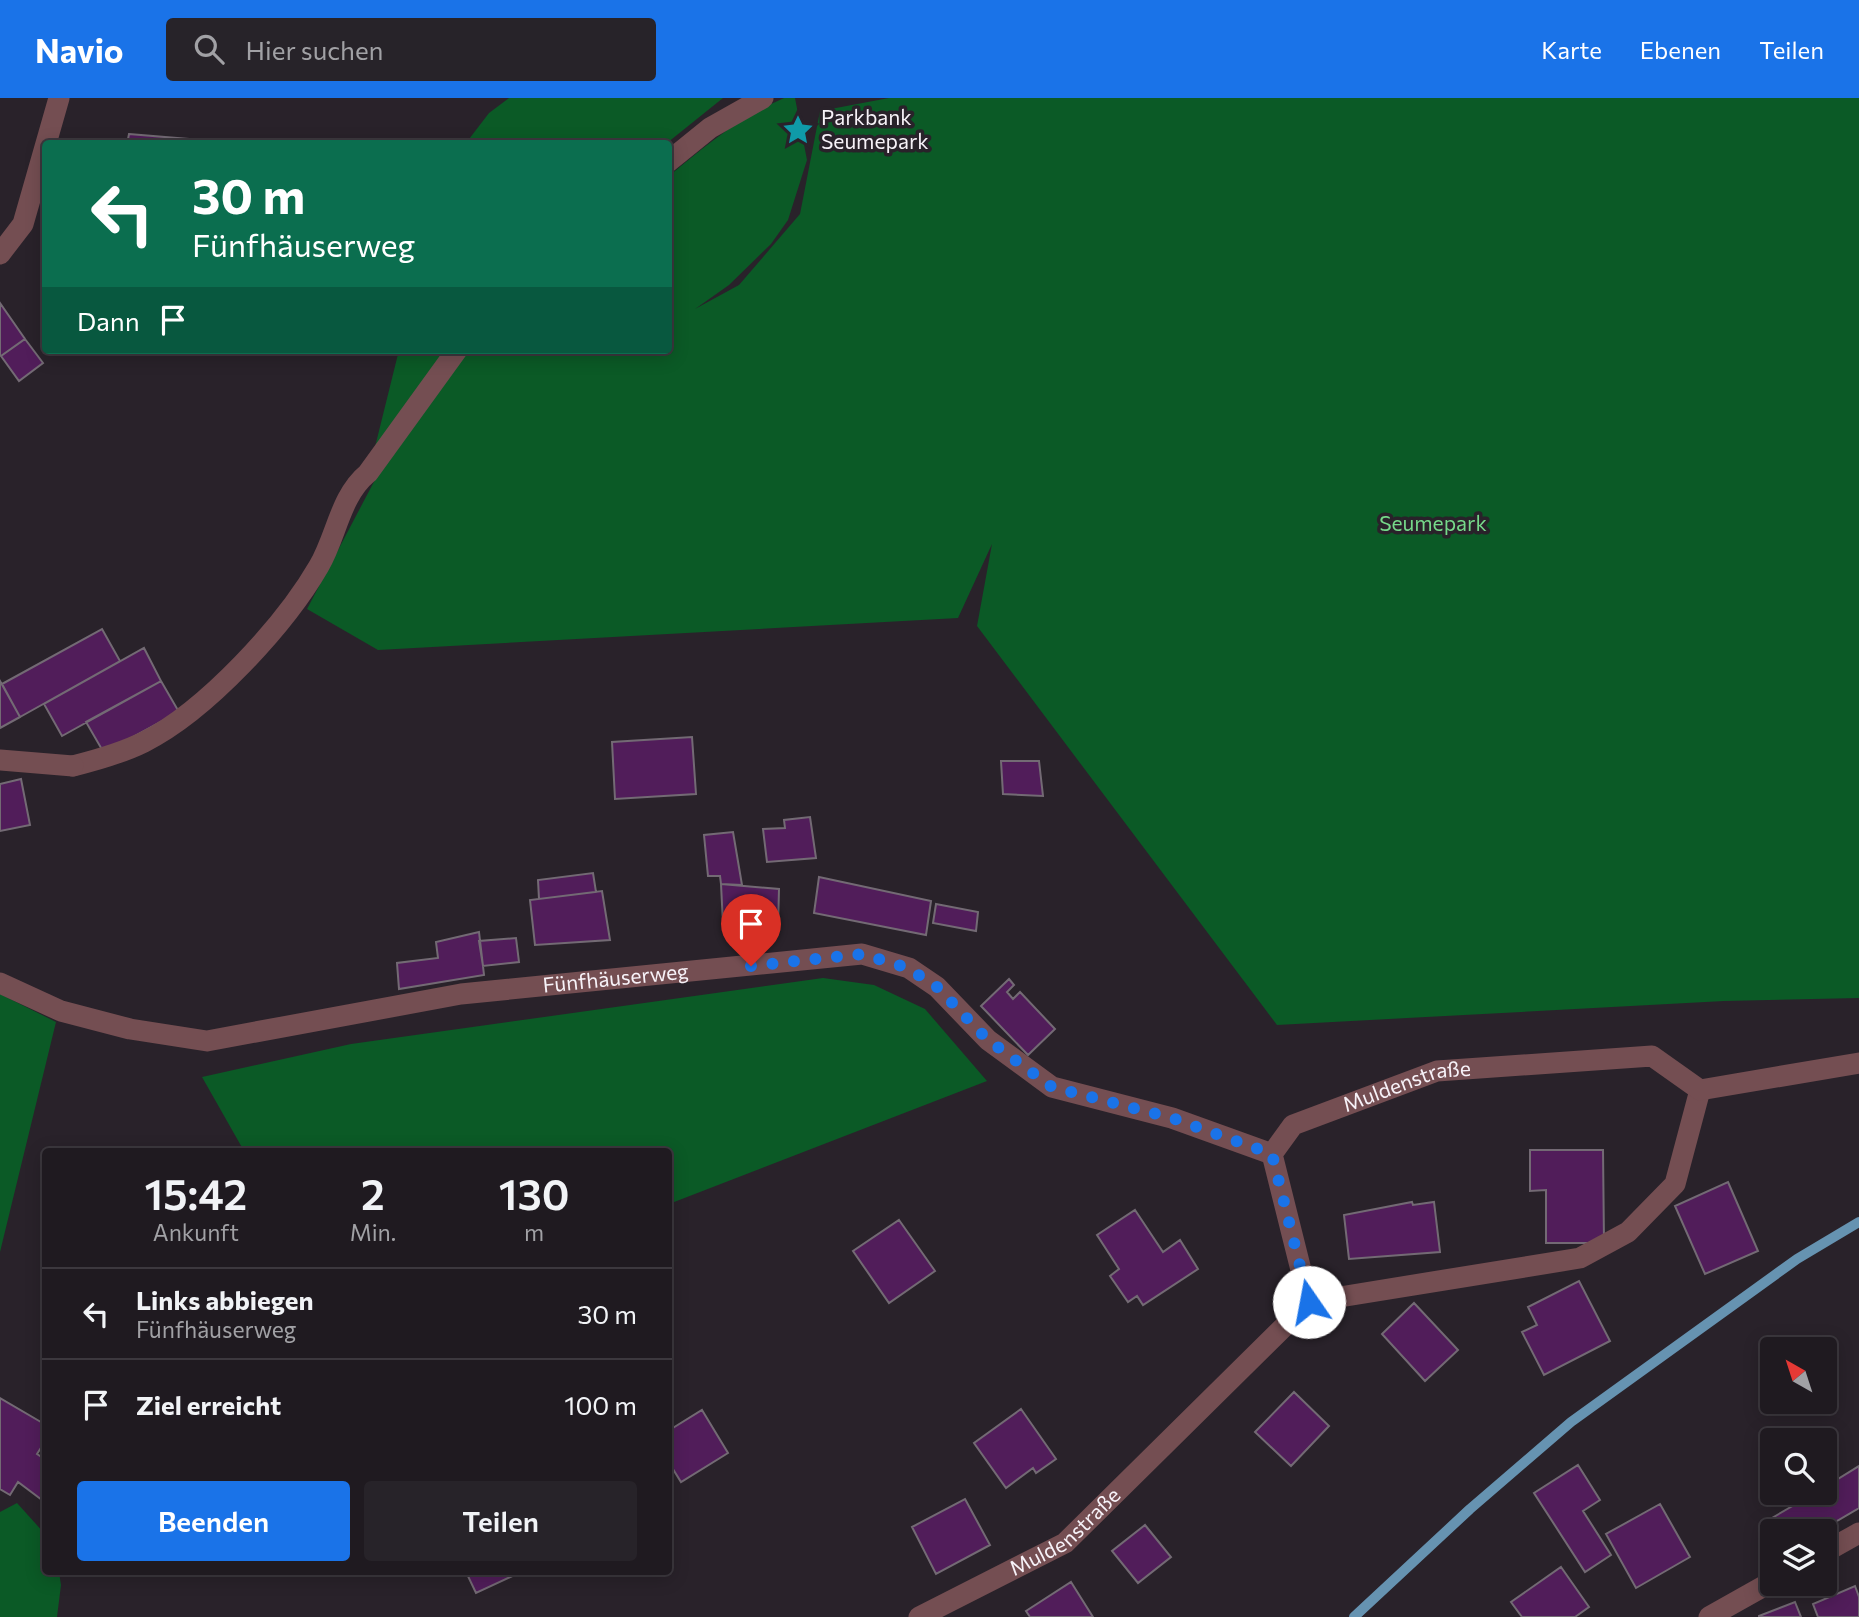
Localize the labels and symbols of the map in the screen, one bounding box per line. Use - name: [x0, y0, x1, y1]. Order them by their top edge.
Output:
- place label: Parkbank Seumepark: [821, 104, 929, 153]
- place icon: Parkbank Seumepark: [781, 113, 815, 147]
- park label: Seumepark: [1379, 510, 1487, 535]
- pin: [721, 894, 781, 966]
- street label: Fünfhäuserweg: [541, 957, 690, 997]
- street label: Muldenstraße: [1339, 1055, 1472, 1116]
- position arrow: [1272, 1265, 1346, 1339]
- north arrow: [1760, 1337, 1838, 1414]
- street label: Muldenstraße: [1005, 1482, 1125, 1580]

